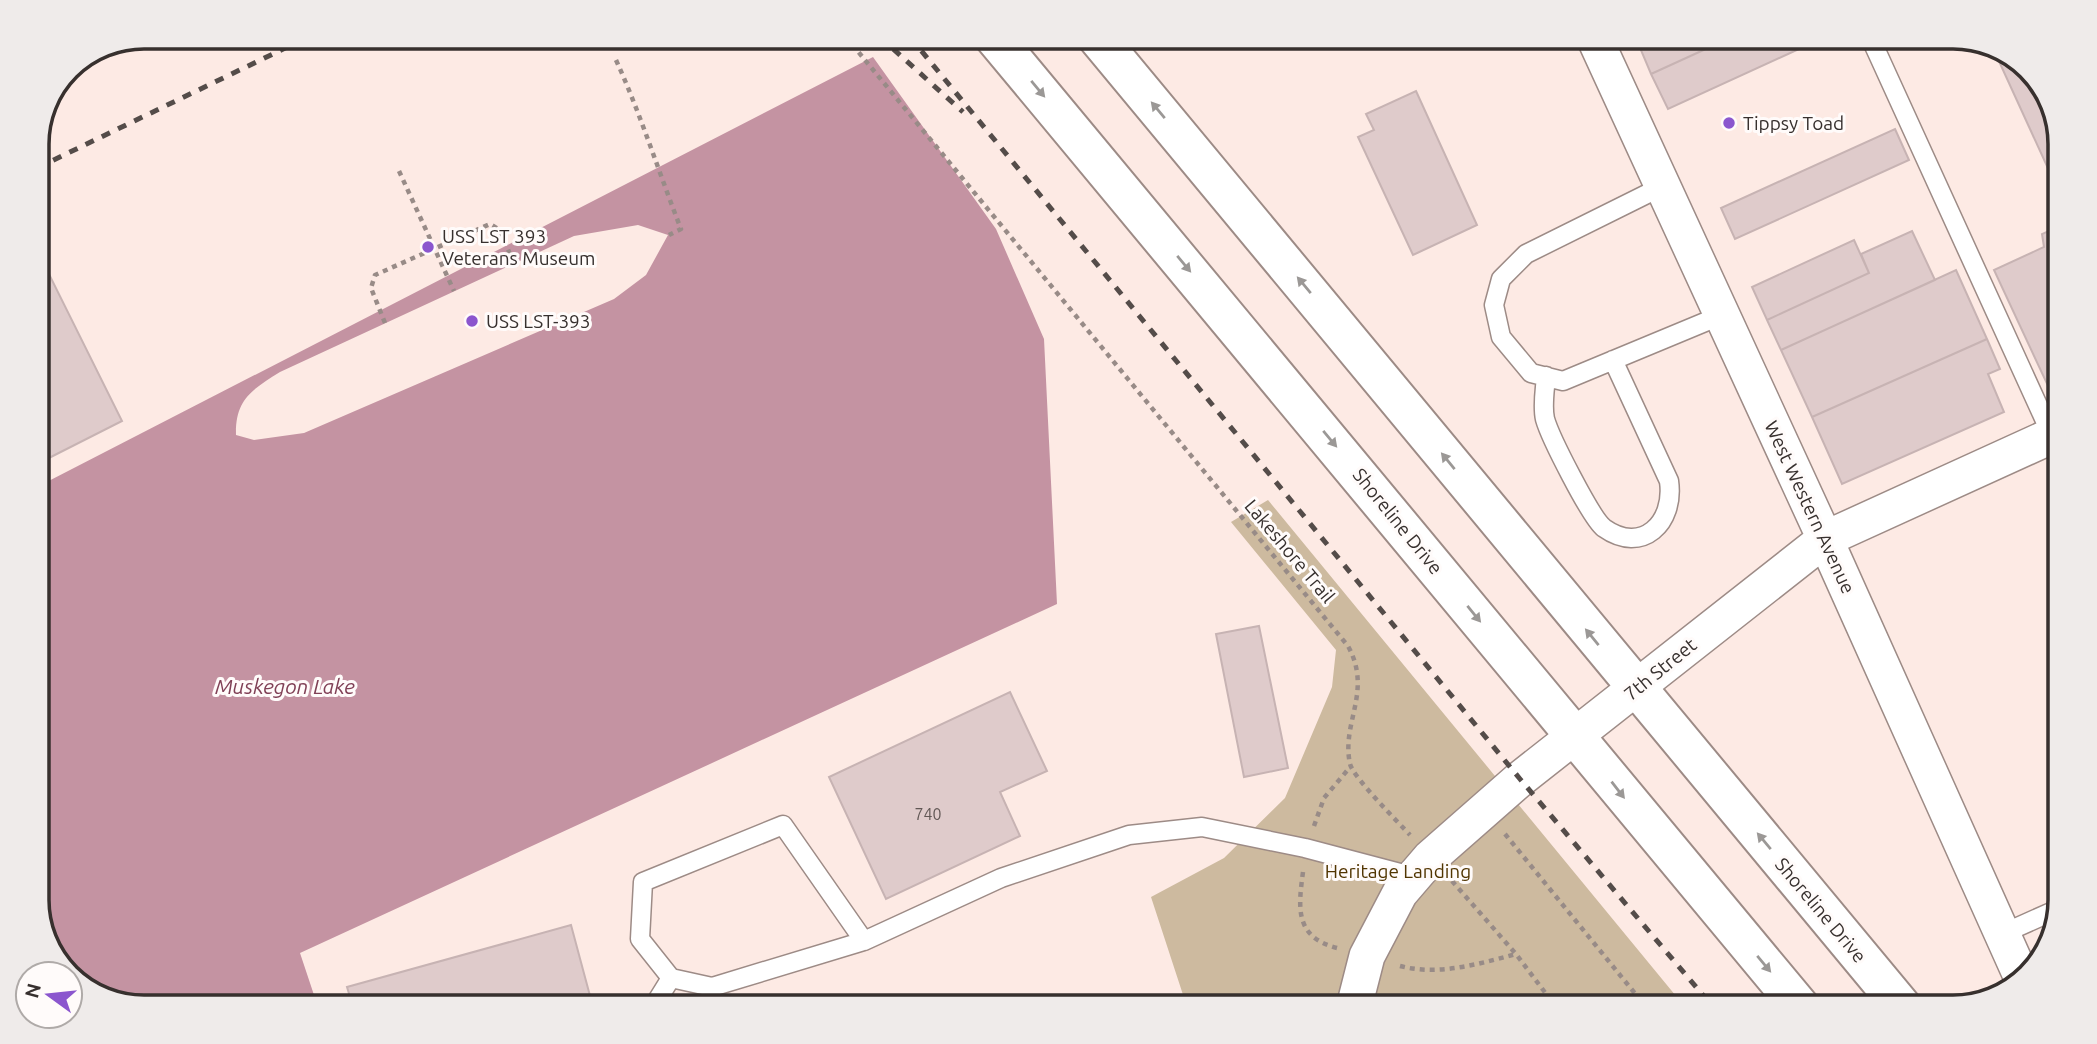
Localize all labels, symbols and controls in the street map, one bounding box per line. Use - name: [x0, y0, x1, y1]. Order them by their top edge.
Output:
- one-way arrow: [1030, 81, 1045, 98]
- one-way arrow: [1151, 102, 1166, 119]
- place label: Tippsy Toad: [1743, 112, 1844, 134]
- marker: Tippsy Toad: [1721, 115, 1737, 131]
- place label: USS LST 393 Veterans Museum: [442, 225, 596, 269]
- marker: USS LST 393 Veterans Museum: [420, 239, 436, 255]
- one-way arrow: [1176, 255, 1191, 272]
- one-way arrow: [1297, 276, 1312, 293]
- place label: USS LST-393: [486, 310, 591, 332]
- marker: USS LST-393: [464, 313, 480, 329]
- street label: West Western Avenue: [1760, 417, 1860, 597]
- one-way arrow: [1322, 429, 1337, 447]
- one-way arrow: [1441, 452, 1456, 470]
- street label: Shoreline Drive: [1349, 464, 1447, 578]
- street label: Lakeshore Trail: [1240, 495, 1340, 607]
- one-way arrow: [1467, 605, 1482, 623]
- one-way arrow: [1585, 629, 1600, 646]
- street label: 7th Street: [1619, 633, 1701, 705]
- water label: Muskegon Lake: [215, 674, 355, 698]
- one-way arrow: [1611, 781, 1625, 799]
- house number: 740: [914, 805, 942, 823]
- one-way arrow: [1757, 833, 1772, 851]
- street label: Shoreline Drive: [1771, 853, 1871, 967]
- park label: Heritage Landing: [1325, 860, 1471, 882]
- one-way arrow: [1756, 956, 1771, 973]
- north arrow: [14, 960, 84, 1030]
- text: N: [20, 981, 45, 1000]

